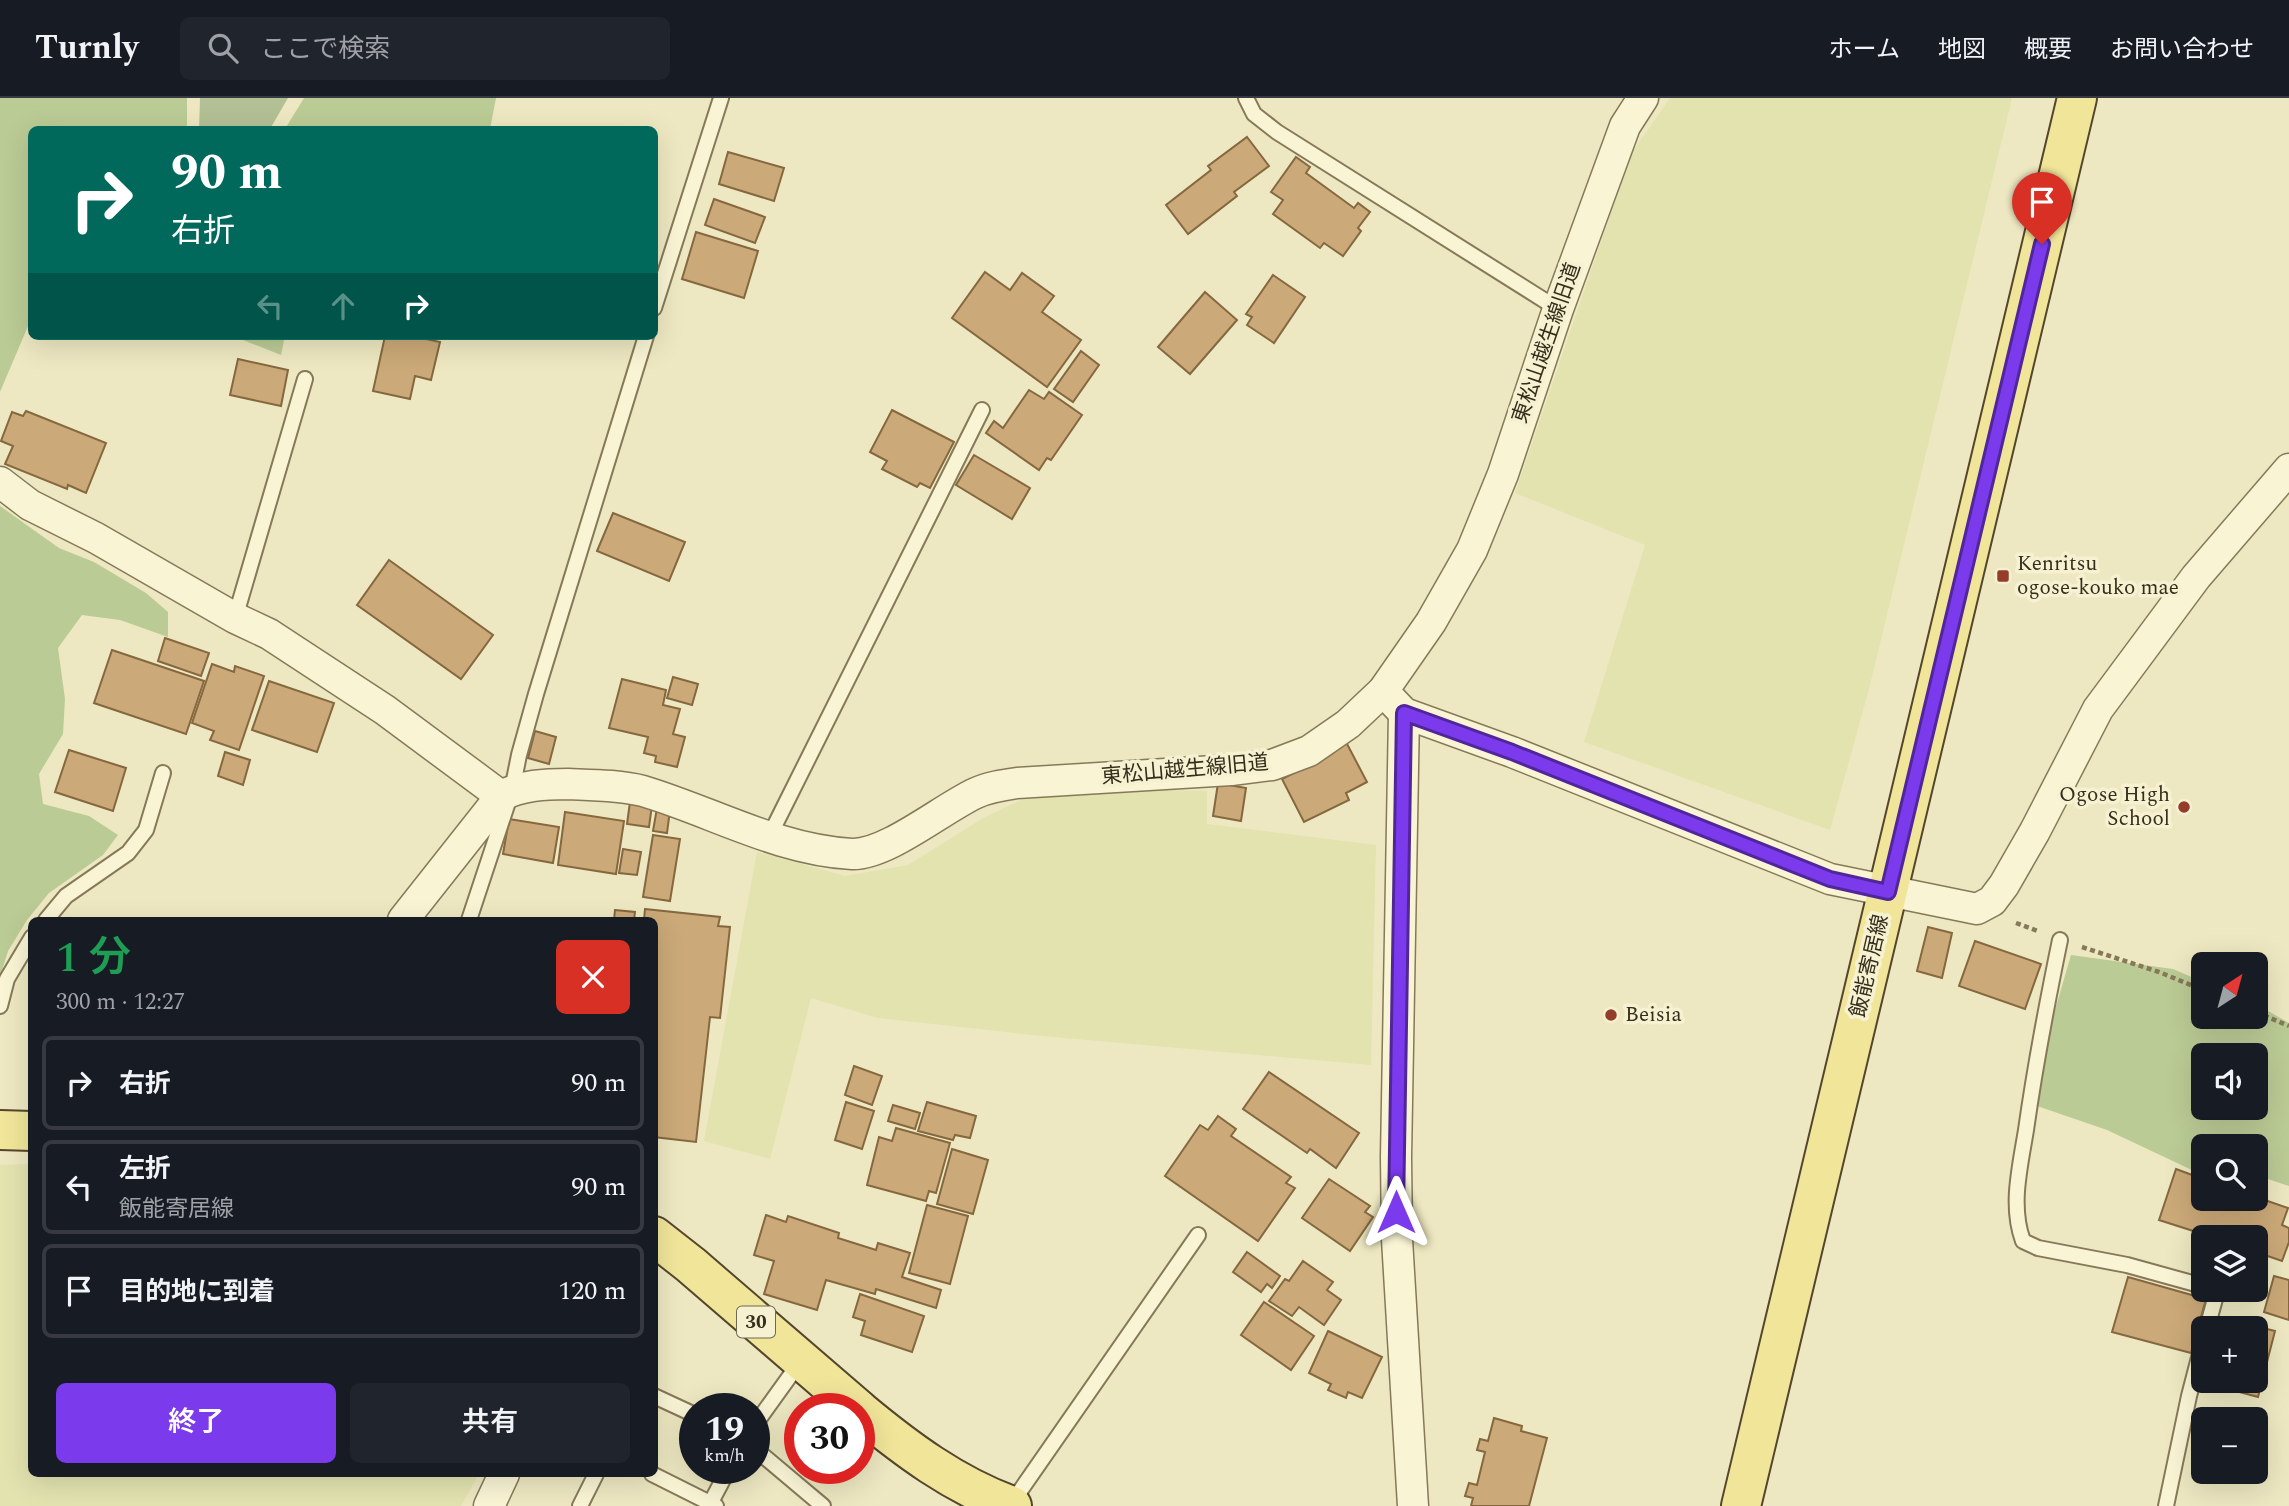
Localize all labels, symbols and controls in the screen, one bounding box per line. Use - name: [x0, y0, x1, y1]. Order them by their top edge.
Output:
- search box: [180, 17, 670, 80]
- text: Turnly: [35, 23, 138, 73]
- icon: search: [204, 29, 242, 67]
- text: ここで検索: [260, 29, 390, 69]
- text: ホーム: [1829, 32, 1900, 68]
- text: 地図: [1938, 32, 1986, 68]
- text: 概要: [2024, 32, 2072, 68]
- text: お問い合わせ: [2110, 32, 2254, 68]
- text: 90 m: [171, 136, 282, 211]
- icon: right: [56, 154, 147, 245]
- pin: [2012, 172, 2072, 244]
- icon: arrive: [2023, 183, 2061, 221]
- text: 右折: [171, 207, 235, 256]
- street label: 東松山越生線旧道: [1505, 258, 1589, 428]
- icon: left: [251, 287, 289, 325]
- icon: ahead: [324, 287, 362, 325]
- icon: right: [397, 287, 435, 325]
- place label: Kenritsu ogose-kouko mae: [2017, 548, 2179, 604]
- marker: Kenritsu ogose-kouko mae: [1995, 568, 2011, 584]
- street label: 東松山越生線旧道: [1100, 747, 1270, 793]
- place label: Ogose High School: [2059, 779, 2170, 835]
- marker: Ogose High School: [2176, 799, 2192, 815]
- street label: 飯能寄居線: [1843, 911, 1897, 1021]
- text: 1 分: [56, 927, 131, 990]
- button: close: [556, 940, 630, 1014]
- north arrow: [2191, 952, 2268, 1029]
- map controls: [2191, 952, 2268, 1484]
- text: 300 m · 12:27: [56, 985, 185, 1020]
- place label: Beisia: [1625, 999, 1682, 1031]
- marker: Beisia: [1603, 1007, 1619, 1023]
- button: sound: [2191, 1043, 2268, 1120]
- text: 90 m: [571, 1063, 626, 1103]
- icon: right: [60, 1064, 98, 1102]
- text: 右折: [119, 1064, 171, 1104]
- button: search: [2191, 1134, 2268, 1211]
- text: 左折: [119, 1149, 171, 1189]
- text: 90 m: [571, 1167, 626, 1207]
- icon: left: [60, 1168, 98, 1206]
- position arrow: [1359, 1175, 1433, 1249]
- text: 飯能寄居線: [119, 1192, 234, 1227]
- button: layers: [2191, 1225, 2268, 1302]
- text: 120 m: [558, 1271, 626, 1311]
- icon: arrive: [60, 1272, 98, 1310]
- text: 目的地に到着: [119, 1272, 275, 1312]
- road number: 30: [737, 1306, 775, 1338]
- button: +: [2191, 1316, 2268, 1393]
- button: 終了: [56, 1383, 336, 1463]
- button: 共有: [350, 1383, 630, 1463]
- speed limit sign: 30: [784, 1393, 875, 1484]
- text: 19: [705, 1403, 744, 1456]
- button: −: [2191, 1407, 2268, 1484]
- text: km/h: [704, 1442, 745, 1469]

